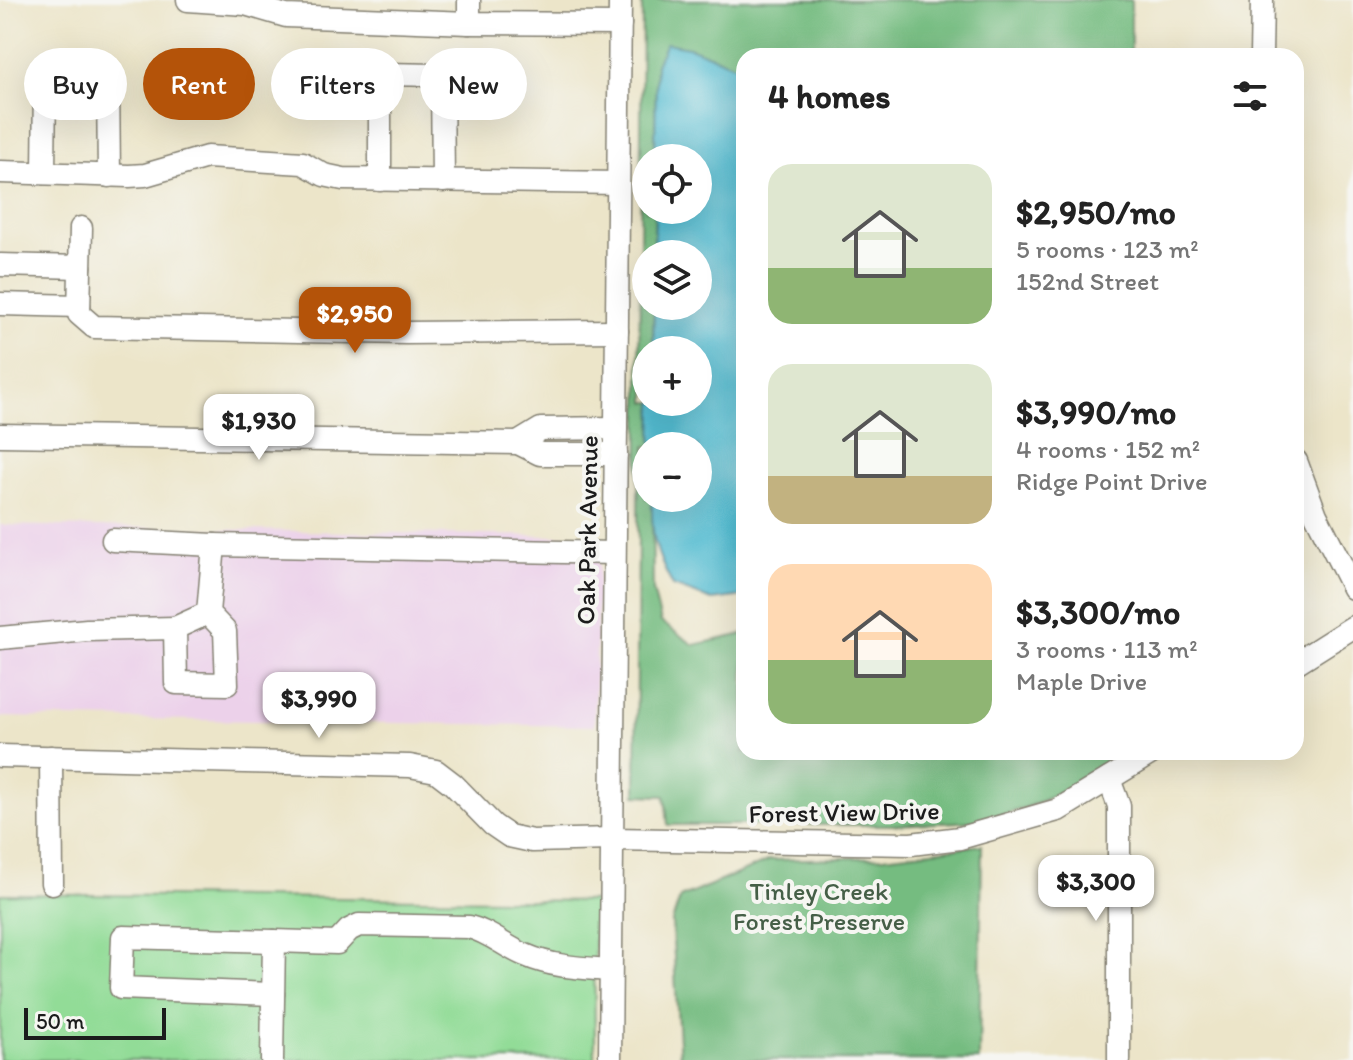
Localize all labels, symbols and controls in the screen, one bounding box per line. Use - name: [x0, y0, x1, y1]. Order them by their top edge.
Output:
- chip: Buy: [24, 48, 127, 120]
- chip: Rent: [143, 48, 255, 120]
- chip: Filters: [271, 48, 404, 120]
- chip: New: [420, 48, 527, 120]
- icon: filters: [1228, 74, 1272, 118]
- text: 4 homes: [768, 76, 891, 117]
- map controls: [632, 144, 712, 512]
- button: locate: [632, 144, 712, 224]
- text: $2,950/mo: [1016, 192, 1176, 233]
- icon: home: [832, 196, 928, 292]
- text: 5 rooms · 123 m²: [1016, 233, 1199, 265]
- button: layers: [632, 240, 712, 320]
- text: 152nd Street: [1016, 265, 1159, 297]
- pin: $2,950: [290, 287, 420, 355]
- text: $2,950: [317, 297, 393, 329]
- button: +: [632, 336, 712, 416]
- text: $3,990/mo: [1016, 392, 1176, 433]
- pin: $1,930: [194, 394, 324, 462]
- icon: home: [832, 396, 928, 492]
- text: $1,930: [221, 404, 297, 436]
- button: −: [632, 432, 712, 512]
- text: 4 rooms · 152 m²: [1016, 433, 1200, 465]
- street label: Oak Park Avenue: [569, 435, 605, 625]
- text: Ridge Point Drive: [1016, 465, 1207, 497]
- text: $3,300/mo: [1016, 592, 1180, 633]
- icon: home: [832, 596, 928, 692]
- text: 3 rooms · 113 m²: [1016, 633, 1198, 665]
- text: Maple Drive: [1016, 665, 1147, 697]
- pin: $3,990: [254, 672, 384, 740]
- text: $3,990: [281, 682, 357, 714]
- street label: Forest View Drive: [748, 794, 940, 830]
- pin: $3,300: [1031, 855, 1161, 923]
- text: $3,300: [1056, 865, 1136, 897]
- park label: Tinley Creek Forest Preserve: [733, 875, 905, 937]
- scale bar: [24, 1004, 166, 1040]
- text: 50 m: [36, 1008, 85, 1035]

